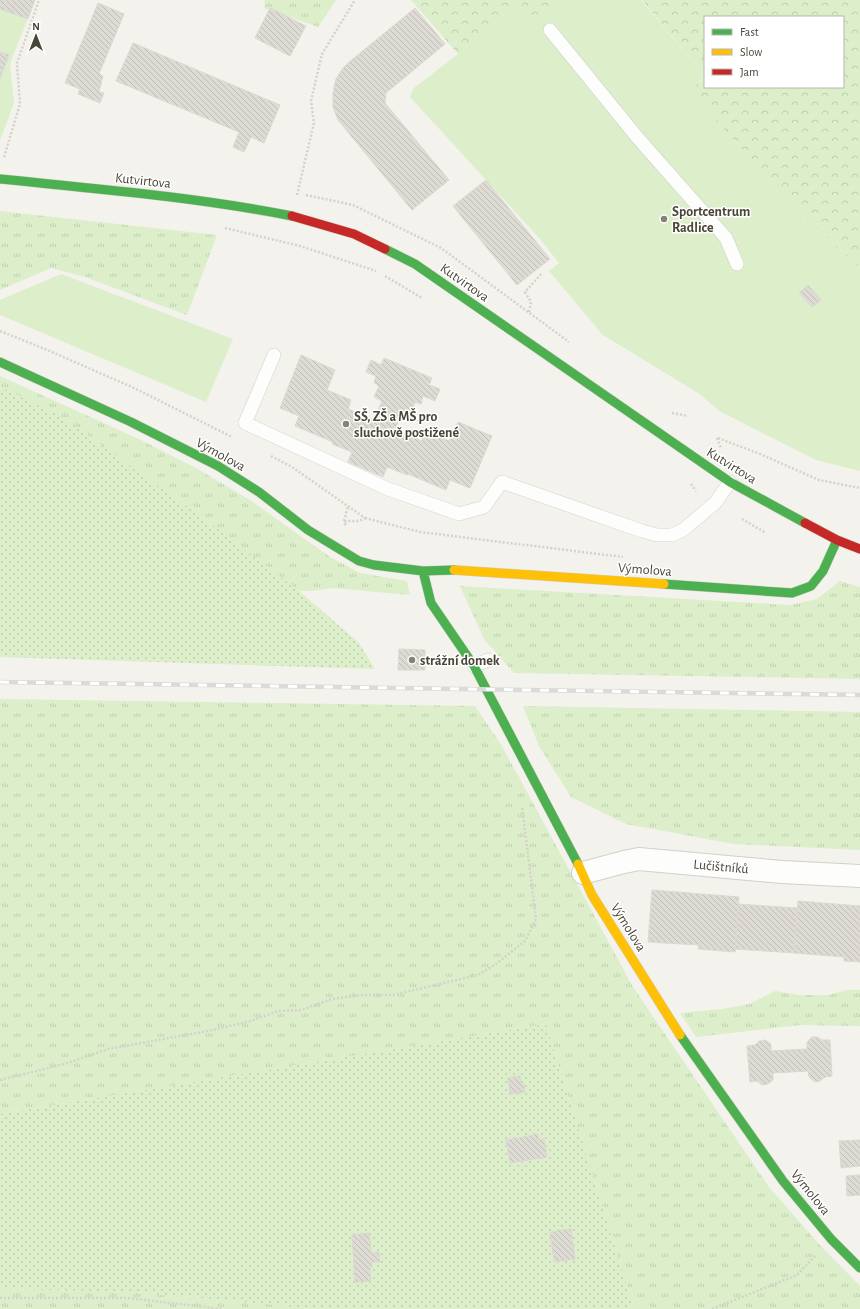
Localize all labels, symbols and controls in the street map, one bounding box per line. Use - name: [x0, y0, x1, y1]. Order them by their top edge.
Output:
- north arrow: [16, 16, 56, 56]
- legend: [704, 16, 844, 88]
- text: N: [32, 21, 40, 32]
- text: Fast: [740, 26, 759, 38]
- text: Slow: [740, 46, 762, 58]
- text: Jam: [740, 66, 759, 78]
- street label: Kutvirtova: [114, 171, 172, 191]
- place label: Sportcentrum Radlice: [672, 205, 750, 235]
- marker: Sportcentrum Radlice: [659, 214, 669, 224]
- street label: Kutvirtova: [437, 261, 492, 305]
- place label: SŠ, ZŠ a MŠ pro sluchově postižené: [354, 408, 459, 440]
- marker: SŠ, ZŠ a MŠ pro sluchově postižené: [341, 419, 351, 429]
- street label: Výmolova: [194, 436, 248, 474]
- street label: Kutvirtova: [704, 445, 759, 487]
- street label: Výmolova: [618, 561, 673, 579]
- place label: strážní domek: [420, 654, 500, 668]
- marker: strážní domek: [407, 655, 417, 665]
- street label: Lučištníků: [693, 858, 749, 876]
- street label: Výmolova: [608, 901, 649, 955]
- street label: Výmolova: [788, 1167, 833, 1218]

